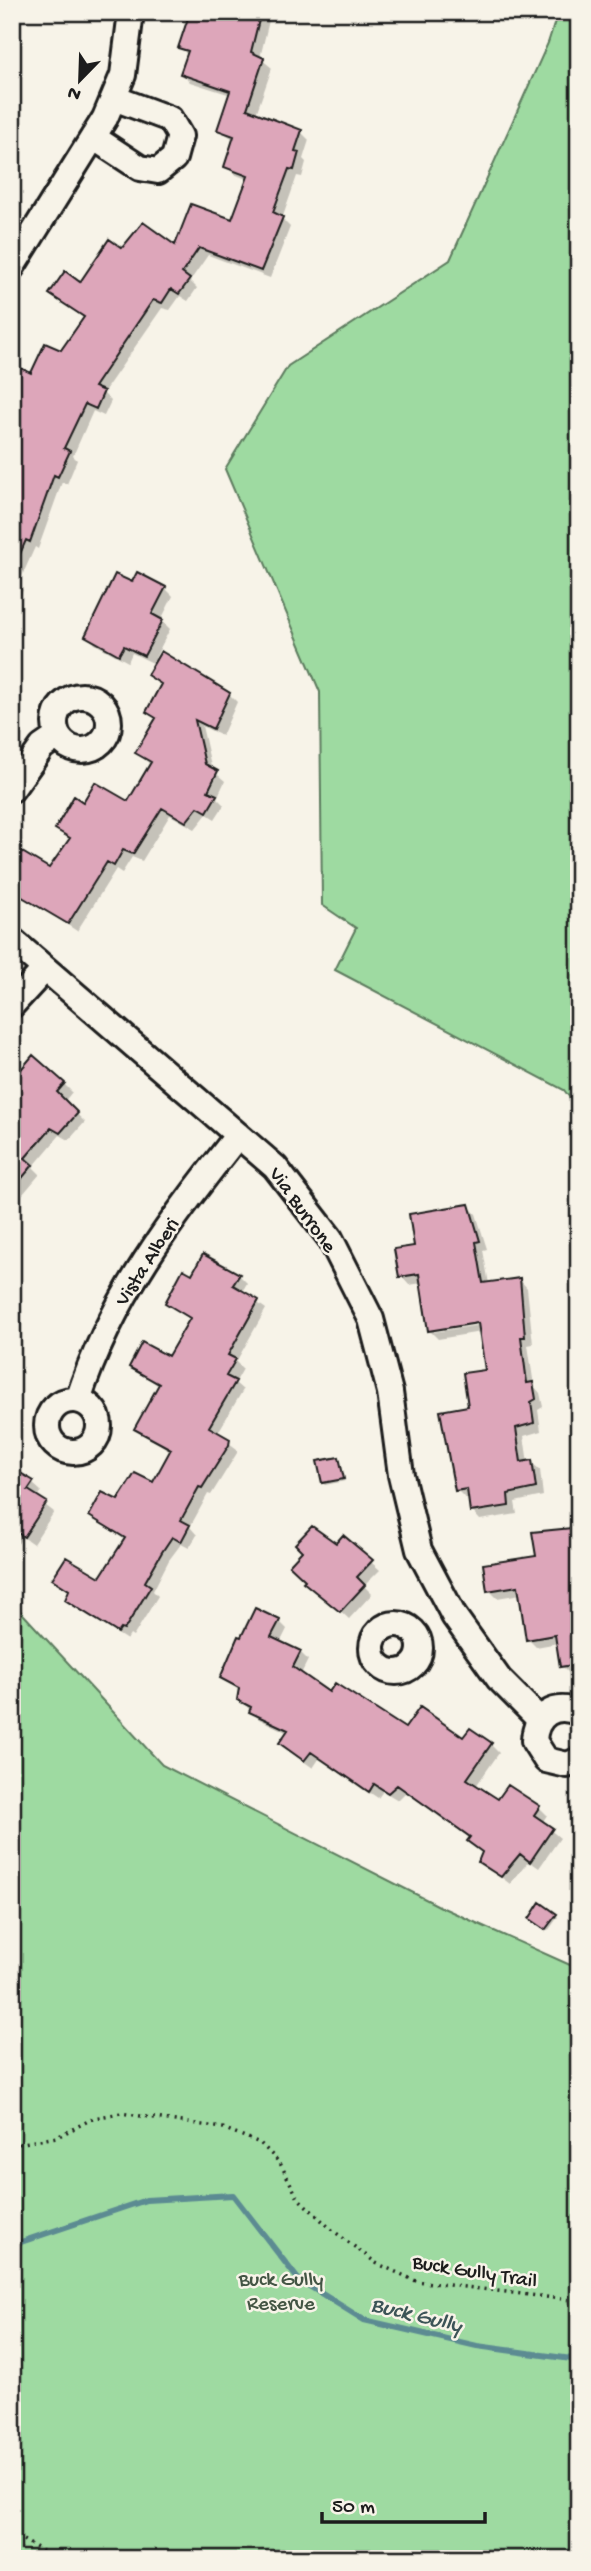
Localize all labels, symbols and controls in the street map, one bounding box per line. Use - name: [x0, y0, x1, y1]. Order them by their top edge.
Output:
- north arrow: [46, 46, 116, 116]
- text: N: [65, 79, 85, 105]
- street label: Via Burrone: [261, 1162, 341, 1260]
- street label: Vista Alberi: [111, 1214, 187, 1313]
- street label: Buck Gully Trail: [409, 2251, 539, 2296]
- park label: Buck Gully Reserve: [238, 2269, 323, 2318]
- water label: Buck Gully: [368, 2292, 466, 2341]
- scale bar: [322, 2480, 484, 2524]
- text: 50 m: [332, 2496, 375, 2521]

